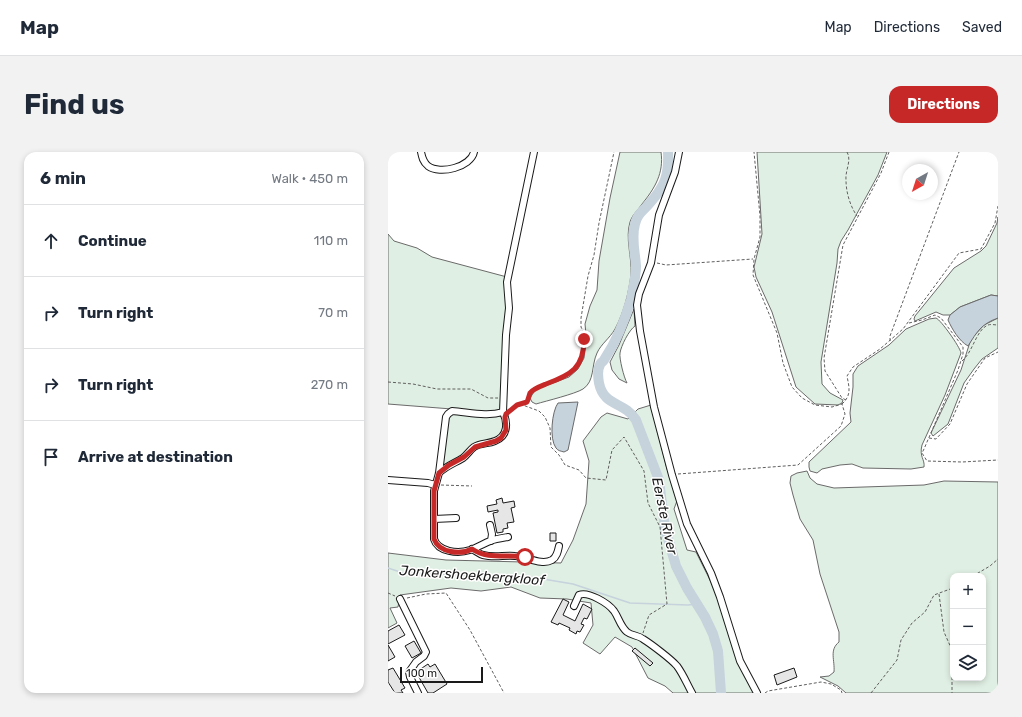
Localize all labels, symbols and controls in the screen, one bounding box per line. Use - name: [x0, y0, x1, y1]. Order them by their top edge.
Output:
- text: Map: [20, 16, 59, 39]
- text: Map: [825, 19, 852, 36]
- text: Directions: [874, 19, 940, 36]
- text: Saved: [962, 19, 1002, 36]
- button: Directions: [889, 86, 998, 123]
- text: Find us: [24, 88, 124, 121]
- north arrow: [902, 164, 938, 200]
- text: 6 min: [40, 168, 86, 188]
- text: Walk · 450 m: [272, 171, 348, 186]
- icon: ahead: [40, 230, 62, 252]
- text: Continue: [78, 232, 147, 250]
- text: 110 m: [314, 233, 348, 248]
- icon: right: [40, 302, 62, 324]
- text: Turn right: [78, 304, 153, 322]
- text: 70 m: [318, 305, 348, 320]
- route end: [575, 330, 593, 348]
- icon: right: [40, 374, 62, 396]
- text: Turn right: [78, 376, 153, 394]
- text: 270 m: [311, 377, 348, 392]
- icon: arrive: [40, 446, 62, 468]
- text: Arrive at destination: [78, 448, 233, 466]
- water label: Eerste River: [648, 476, 681, 557]
- route start: [516, 548, 534, 566]
- water label: Jonkershoekbergkloof: [399, 562, 547, 589]
- map controls: [950, 573, 986, 681]
- button: +: [950, 573, 986, 609]
- button: −: [950, 609, 986, 645]
- button: layers: [950, 645, 986, 681]
- scale bar: [400, 665, 483, 684]
- text: 100 m: [406, 667, 437, 680]

